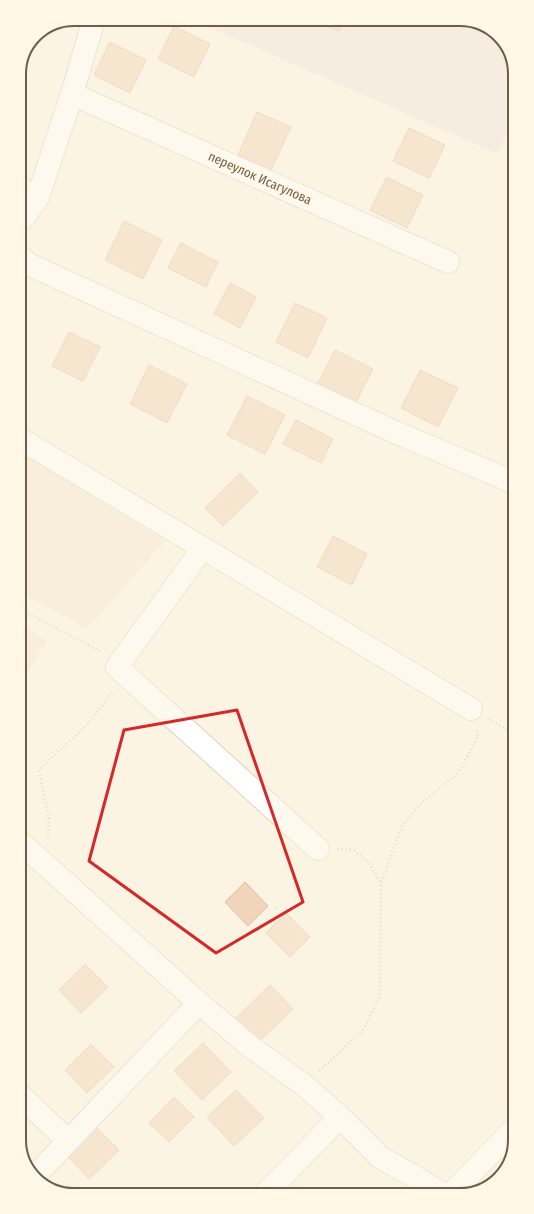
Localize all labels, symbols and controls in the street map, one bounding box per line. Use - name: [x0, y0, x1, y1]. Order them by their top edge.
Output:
- street label: переулок Исагулова: [206, 148, 314, 208]

